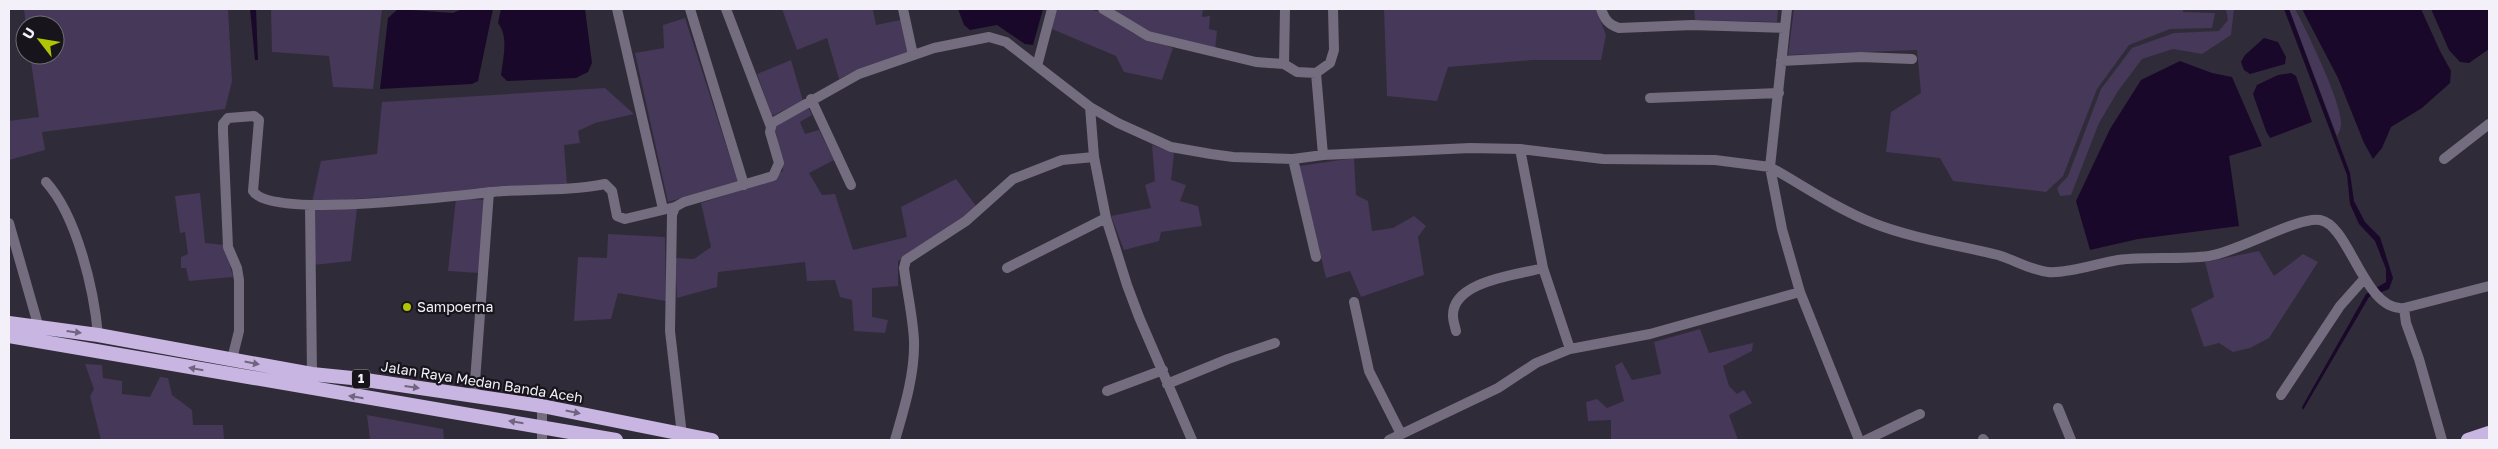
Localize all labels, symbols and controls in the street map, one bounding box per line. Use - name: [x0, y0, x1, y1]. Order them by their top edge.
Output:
- north arrow: [15, 15, 65, 65]
- text: U: [19, 24, 38, 42]
- place label: Sampoerna: [417, 298, 493, 315]
- marker: Sampoerna: [401, 301, 413, 313]
- one-way arrow: [67, 328, 83, 336]
- street label: Jalan Raya Medan Banda Aceh: [380, 357, 584, 406]
- one-way arrow: [244, 359, 260, 367]
- one-way arrow: [187, 364, 203, 372]
- road number: 1: [352, 369, 370, 388]
- one-way arrow: [405, 383, 421, 391]
- one-way arrow: [347, 392, 363, 400]
- one-way arrow: [565, 408, 581, 416]
- one-way arrow: [508, 418, 524, 426]

